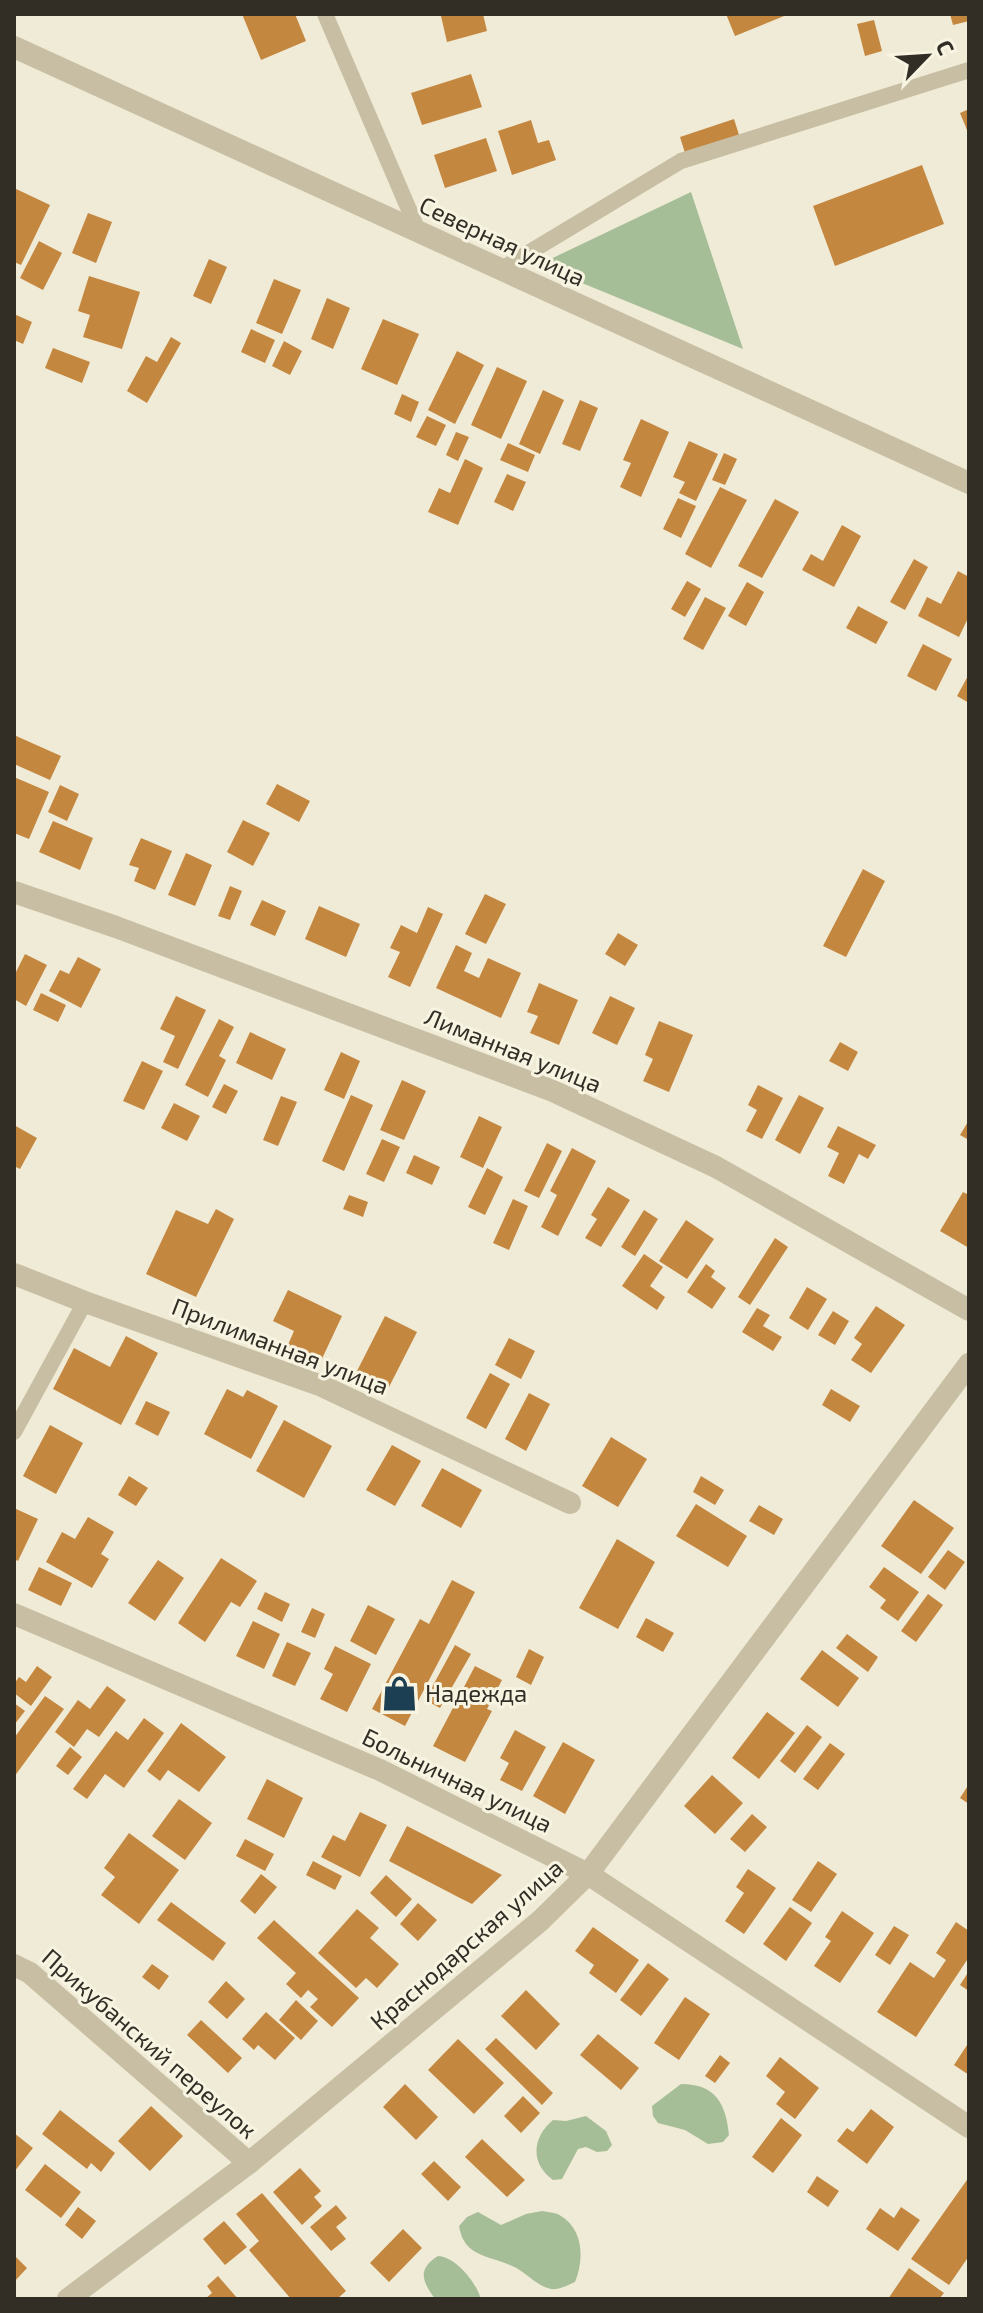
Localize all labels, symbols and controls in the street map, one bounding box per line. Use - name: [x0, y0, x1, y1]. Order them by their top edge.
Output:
- north arrow: [887, 16, 967, 96]
- text: С: [932, 36, 961, 59]
- street label: Северная улица: [415, 190, 590, 293]
- street label: Лиманная улица: [421, 1001, 606, 1099]
- street label: Прилиманная улица: [168, 1291, 393, 1401]
- shop icon: Надежда: [380, 1675, 418, 1713]
- place label: Надежда: [425, 1678, 527, 1707]
- street label: Больничная улица: [358, 1721, 557, 1839]
- street label: Краснодарская улица: [364, 1852, 569, 2036]
- street label: Прикубанский переулок: [36, 1942, 263, 2145]

